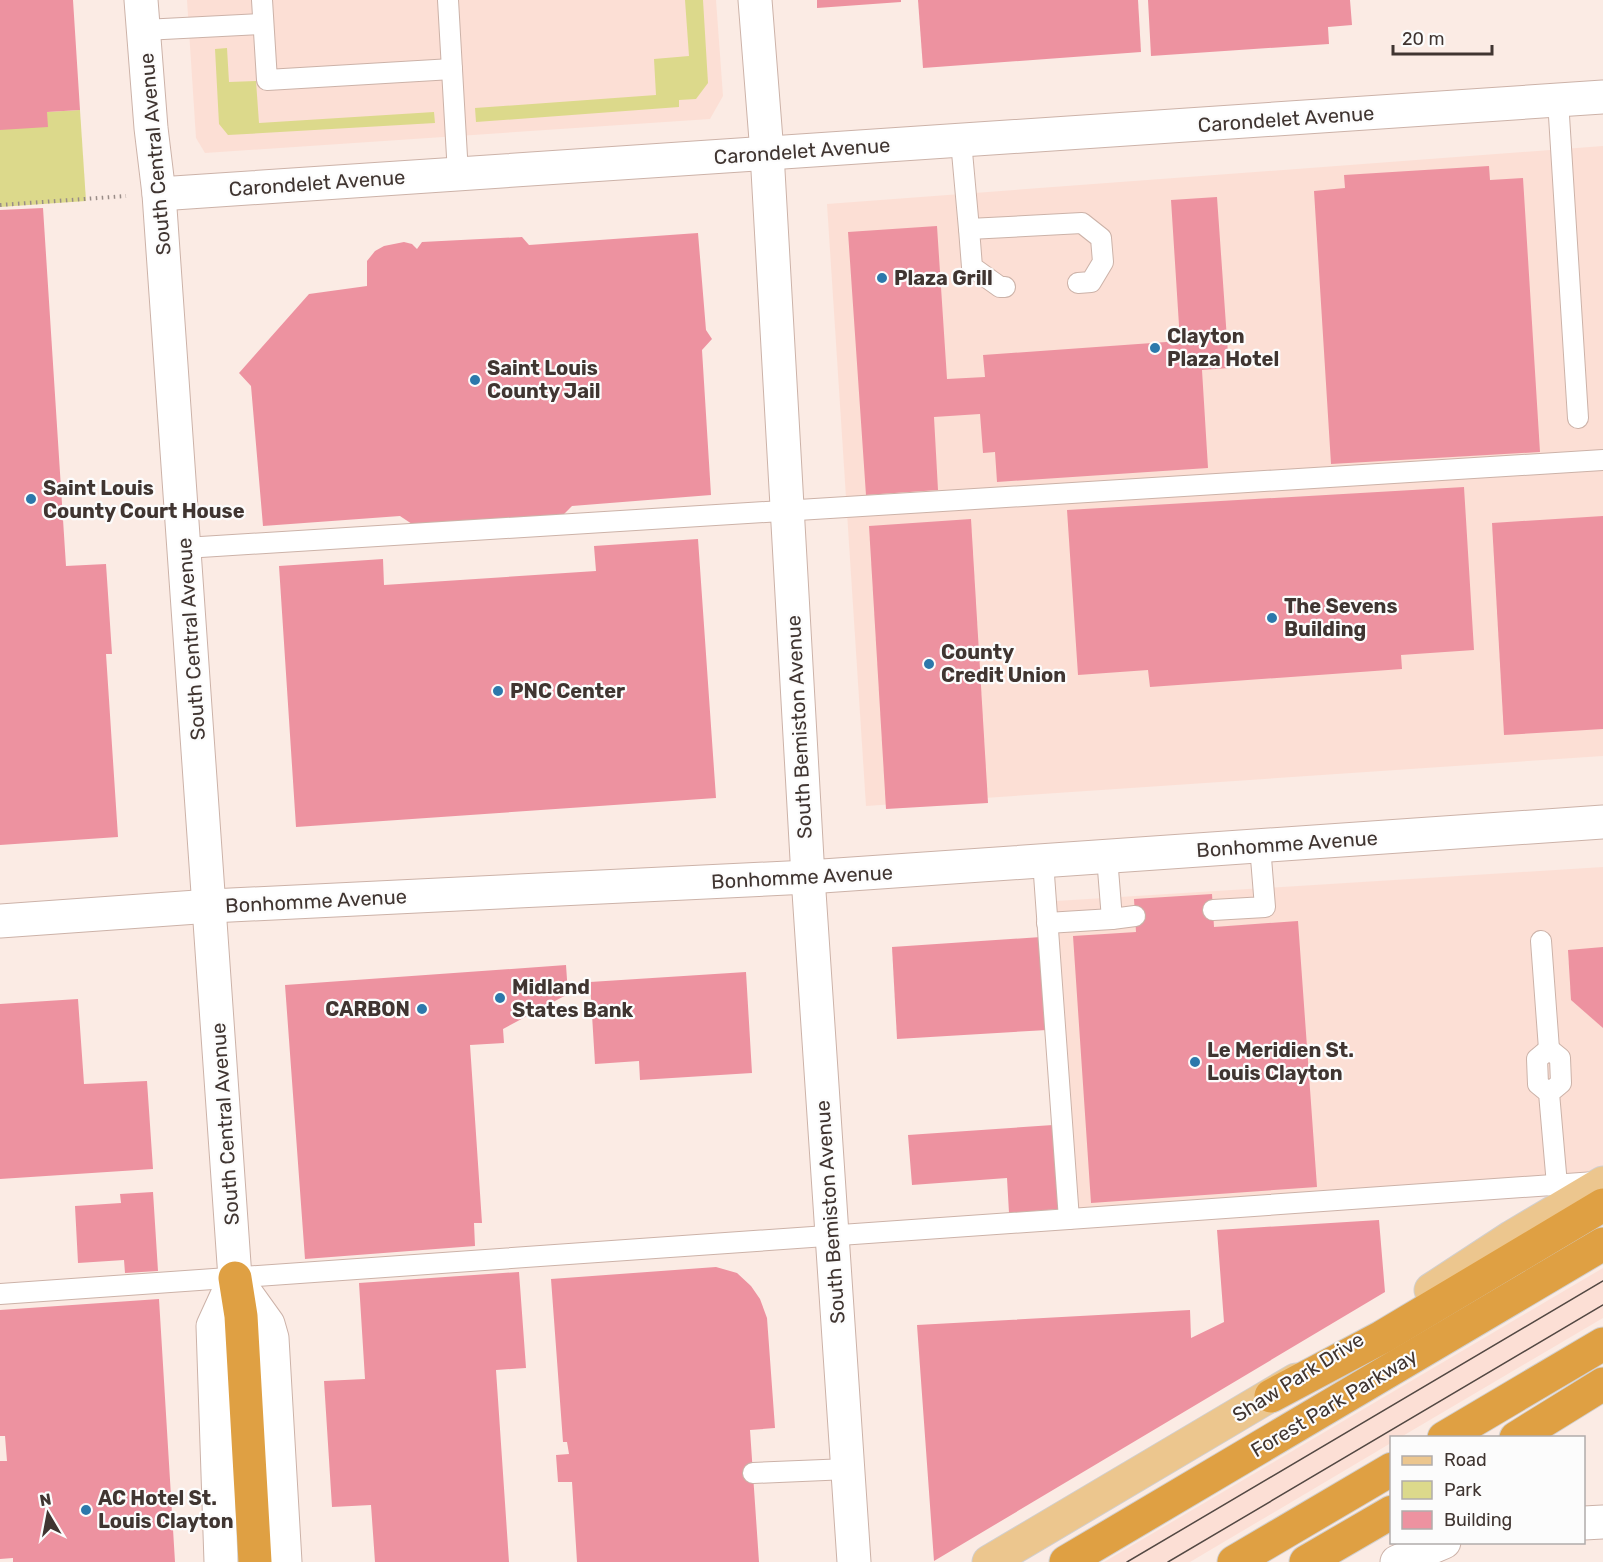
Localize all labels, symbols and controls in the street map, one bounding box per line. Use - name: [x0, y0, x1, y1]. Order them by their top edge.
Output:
- scale bar: [1393, 18, 1492, 56]
- text: 20 m: [1402, 28, 1444, 50]
- street label: South Central Avenue: [134, 52, 176, 256]
- street label: Carondelet Avenue: [1197, 101, 1375, 137]
- street label: Carondelet Avenue: [713, 133, 891, 169]
- street label: Carondelet Avenue: [228, 165, 406, 201]
- place label: Plaza Grill: [894, 266, 993, 290]
- marker: Plaza Grill: [875, 271, 889, 285]
- place label: Clayton Plaza Hotel: [1167, 324, 1279, 371]
- marker: Clayton Plaza Hotel: [1148, 341, 1162, 355]
- place label: Saint Louis County Jail: [487, 356, 601, 403]
- marker: Saint Louis County Jail: [468, 373, 482, 387]
- place label: Saint Louis County Court House: [43, 476, 245, 523]
- marker: Saint Louis County Court House: [24, 492, 38, 506]
- street label: South Central Avenue: [172, 537, 210, 741]
- place label: The Sevens Building: [1284, 594, 1397, 641]
- marker: The Sevens Building: [1265, 611, 1279, 625]
- street label: South Bemiston Avenue: [781, 614, 817, 840]
- place label: County Credit Union: [941, 640, 1066, 687]
- marker: County Credit Union: [922, 657, 936, 671]
- place label: PNC Center: [510, 679, 625, 703]
- marker: PNC Center: [491, 684, 505, 698]
- street label: Bonhomme Avenue: [1195, 826, 1379, 862]
- street label: Bonhomme Avenue: [711, 860, 893, 894]
- street label: Bonhomme Avenue: [225, 884, 407, 918]
- place label: Midland States Bank: [512, 975, 634, 1022]
- marker: Midland States Bank: [493, 991, 507, 1005]
- place label: CARBON: [325, 997, 410, 1021]
- marker: CARBON: [415, 1002, 429, 1016]
- street label: South Central Avenue: [206, 1022, 244, 1226]
- place label: Le Meridien St. Louis Clayton: [1207, 1038, 1354, 1085]
- marker: Le Meridien St. Louis Clayton: [1188, 1055, 1202, 1069]
- street label: South Bemiston Avenue: [810, 1099, 850, 1325]
- street label: Shaw Park Drive: [1228, 1327, 1368, 1427]
- street label: Forest Park Parkway: [1246, 1344, 1422, 1462]
- legend: [1390, 1436, 1585, 1544]
- text: Road: [1444, 1449, 1487, 1471]
- text: Park: [1444, 1479, 1482, 1501]
- north arrow: [18, 1484, 78, 1544]
- place label: AC Hotel St. Louis Clayton: [98, 1486, 234, 1533]
- text: N: [38, 1489, 53, 1510]
- marker: AC Hotel St. Louis Clayton: [79, 1503, 93, 1517]
- text: Building: [1444, 1509, 1512, 1531]

